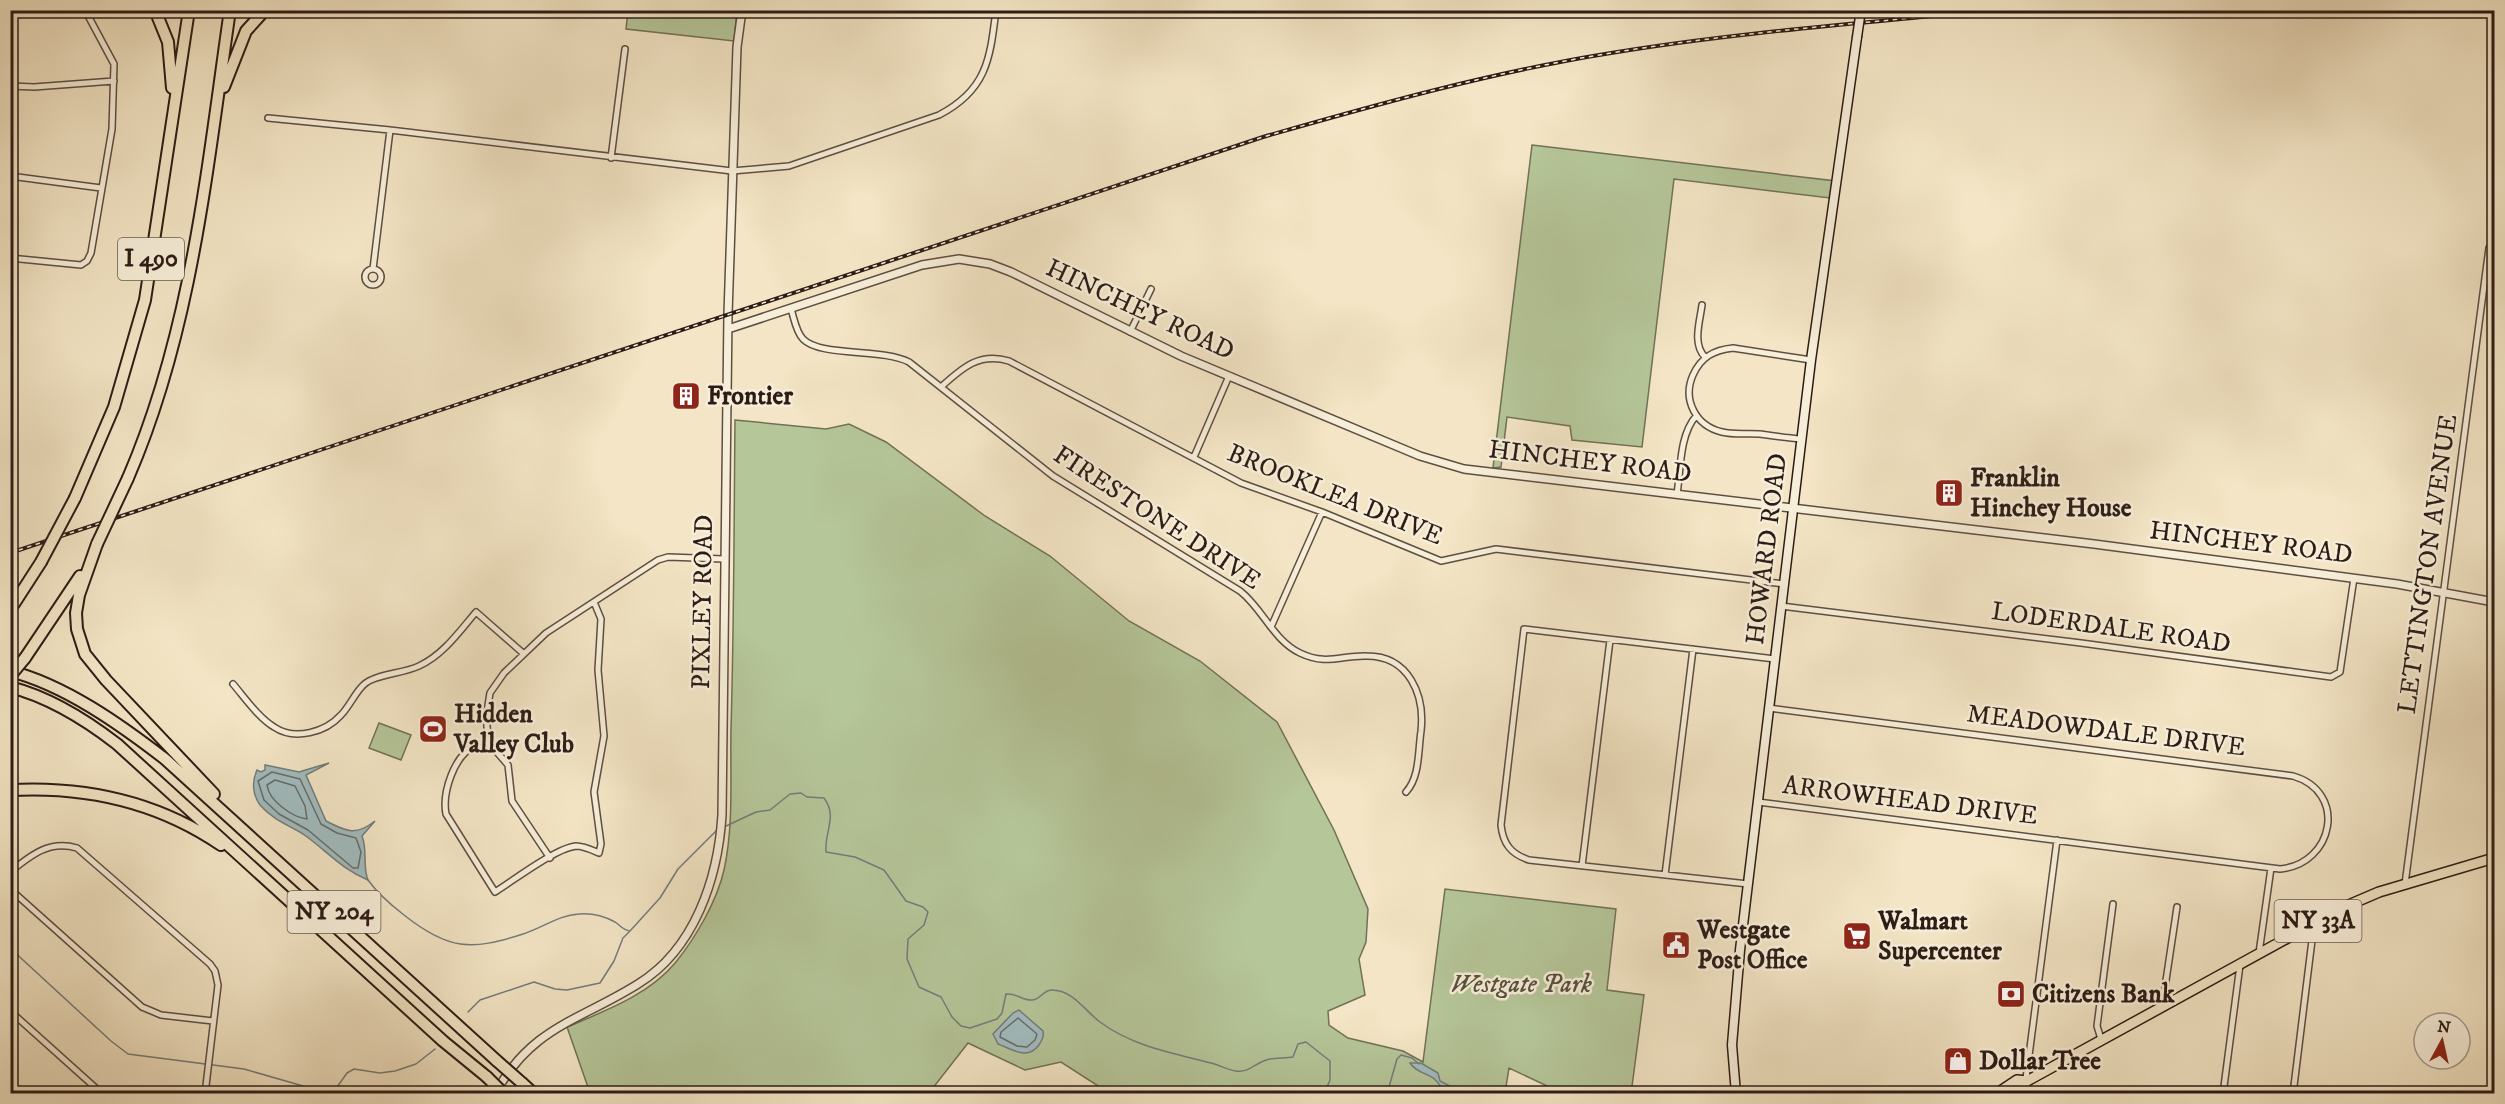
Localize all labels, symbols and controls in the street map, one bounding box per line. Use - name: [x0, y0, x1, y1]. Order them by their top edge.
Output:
- road number: I 490: [118, 238, 184, 280]
- street label: HINCHEY ROAD: [1040, 252, 1240, 368]
- building icon: Frontier: [670, 380, 702, 412]
- place label: Frontier: [707, 380, 793, 413]
- street label: LETTINGTON AVENUE: [2391, 412, 2465, 716]
- street label: HINCHEY ROAD: [1487, 433, 1693, 491]
- street label: BROOKLEA DRIVE: [1222, 437, 1448, 553]
- street label: FIRESTONE DRIVE: [1047, 439, 1267, 597]
- street label: HOWARD ROAD: [1739, 451, 1795, 647]
- place label: Franklin Hinchey House: [1970, 462, 2132, 525]
- building icon: Franklin Hinchey House: [1933, 477, 1965, 509]
- street label: PIXLEY ROAD: [685, 514, 721, 690]
- street label: HINCHEY ROAD: [2148, 514, 2354, 572]
- street label: LODERDALE ROAD: [1989, 595, 2233, 661]
- place label: Hidden Valley Club: [453, 698, 574, 761]
- street label: MEADOWDALE DRIVE: [1965, 698, 2247, 764]
- sports icon: Hidden Valley Club: [417, 713, 449, 745]
- street label: ARROWHEAD DRIVE: [1781, 769, 2039, 833]
- road number: NY 204: [288, 891, 380, 933]
- road number: NY 33A: [2274, 900, 2362, 942]
- place label: Walmart Supercenter: [1877, 905, 2002, 968]
- place label: Westgate Post Office: [1696, 914, 1808, 977]
- supermarket icon: Walmart Supercenter: [1841, 920, 1873, 952]
- public building icon: Westgate Post Office: [1660, 929, 1692, 961]
- park label: Westgate Park: [1450, 968, 1592, 1001]
- bank icon: Citizens Bank: [1995, 978, 2027, 1010]
- place label: Citizens Bank: [2032, 978, 2176, 1011]
- north arrow: [2412, 1011, 2472, 1071]
- text: N: [2436, 1016, 2452, 1038]
- shop icon: Dollar Tree: [1942, 1045, 1974, 1077]
- place label: Dollar Tree: [1979, 1045, 2101, 1078]

